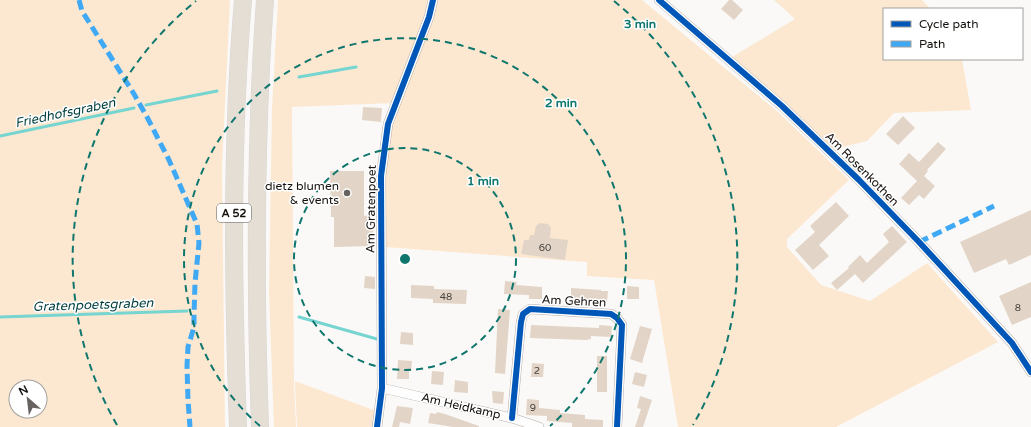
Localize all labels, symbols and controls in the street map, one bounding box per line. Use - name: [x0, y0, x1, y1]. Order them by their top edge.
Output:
- legend: [883, 8, 1023, 60]
- text: 3 min: [624, 17, 656, 31]
- text: Cycle path: [919, 17, 978, 31]
- text: Path: [919, 37, 945, 51]
- water label: Friedhofsgraben: [14, 94, 118, 131]
- text: 2 min: [545, 96, 577, 110]
- street label: Am Rosenkothen: [822, 129, 902, 209]
- street label: Am Gratenpoet: [363, 164, 379, 253]
- text: 1 min: [467, 174, 499, 188]
- place label: dietz blumen & events: [265, 179, 339, 207]
- marker: dietz blumen & events: [342, 188, 352, 198]
- road number: A 52: [217, 204, 251, 222]
- house number: 60: [539, 242, 551, 254]
- centre of rings: [398, 252, 412, 266]
- house number: 48: [440, 291, 452, 303]
- street label: Am Gehren: [541, 292, 607, 310]
- water label: Gratenpoetsgraben: [32, 295, 155, 315]
- house number: 8: [1015, 302, 1021, 314]
- house number: 2: [534, 365, 540, 377]
- north arrow: [8, 379, 48, 419]
- text: N: [17, 383, 30, 398]
- street label: Am Heidkamp: [420, 390, 502, 422]
- house number: 9: [530, 402, 536, 414]

